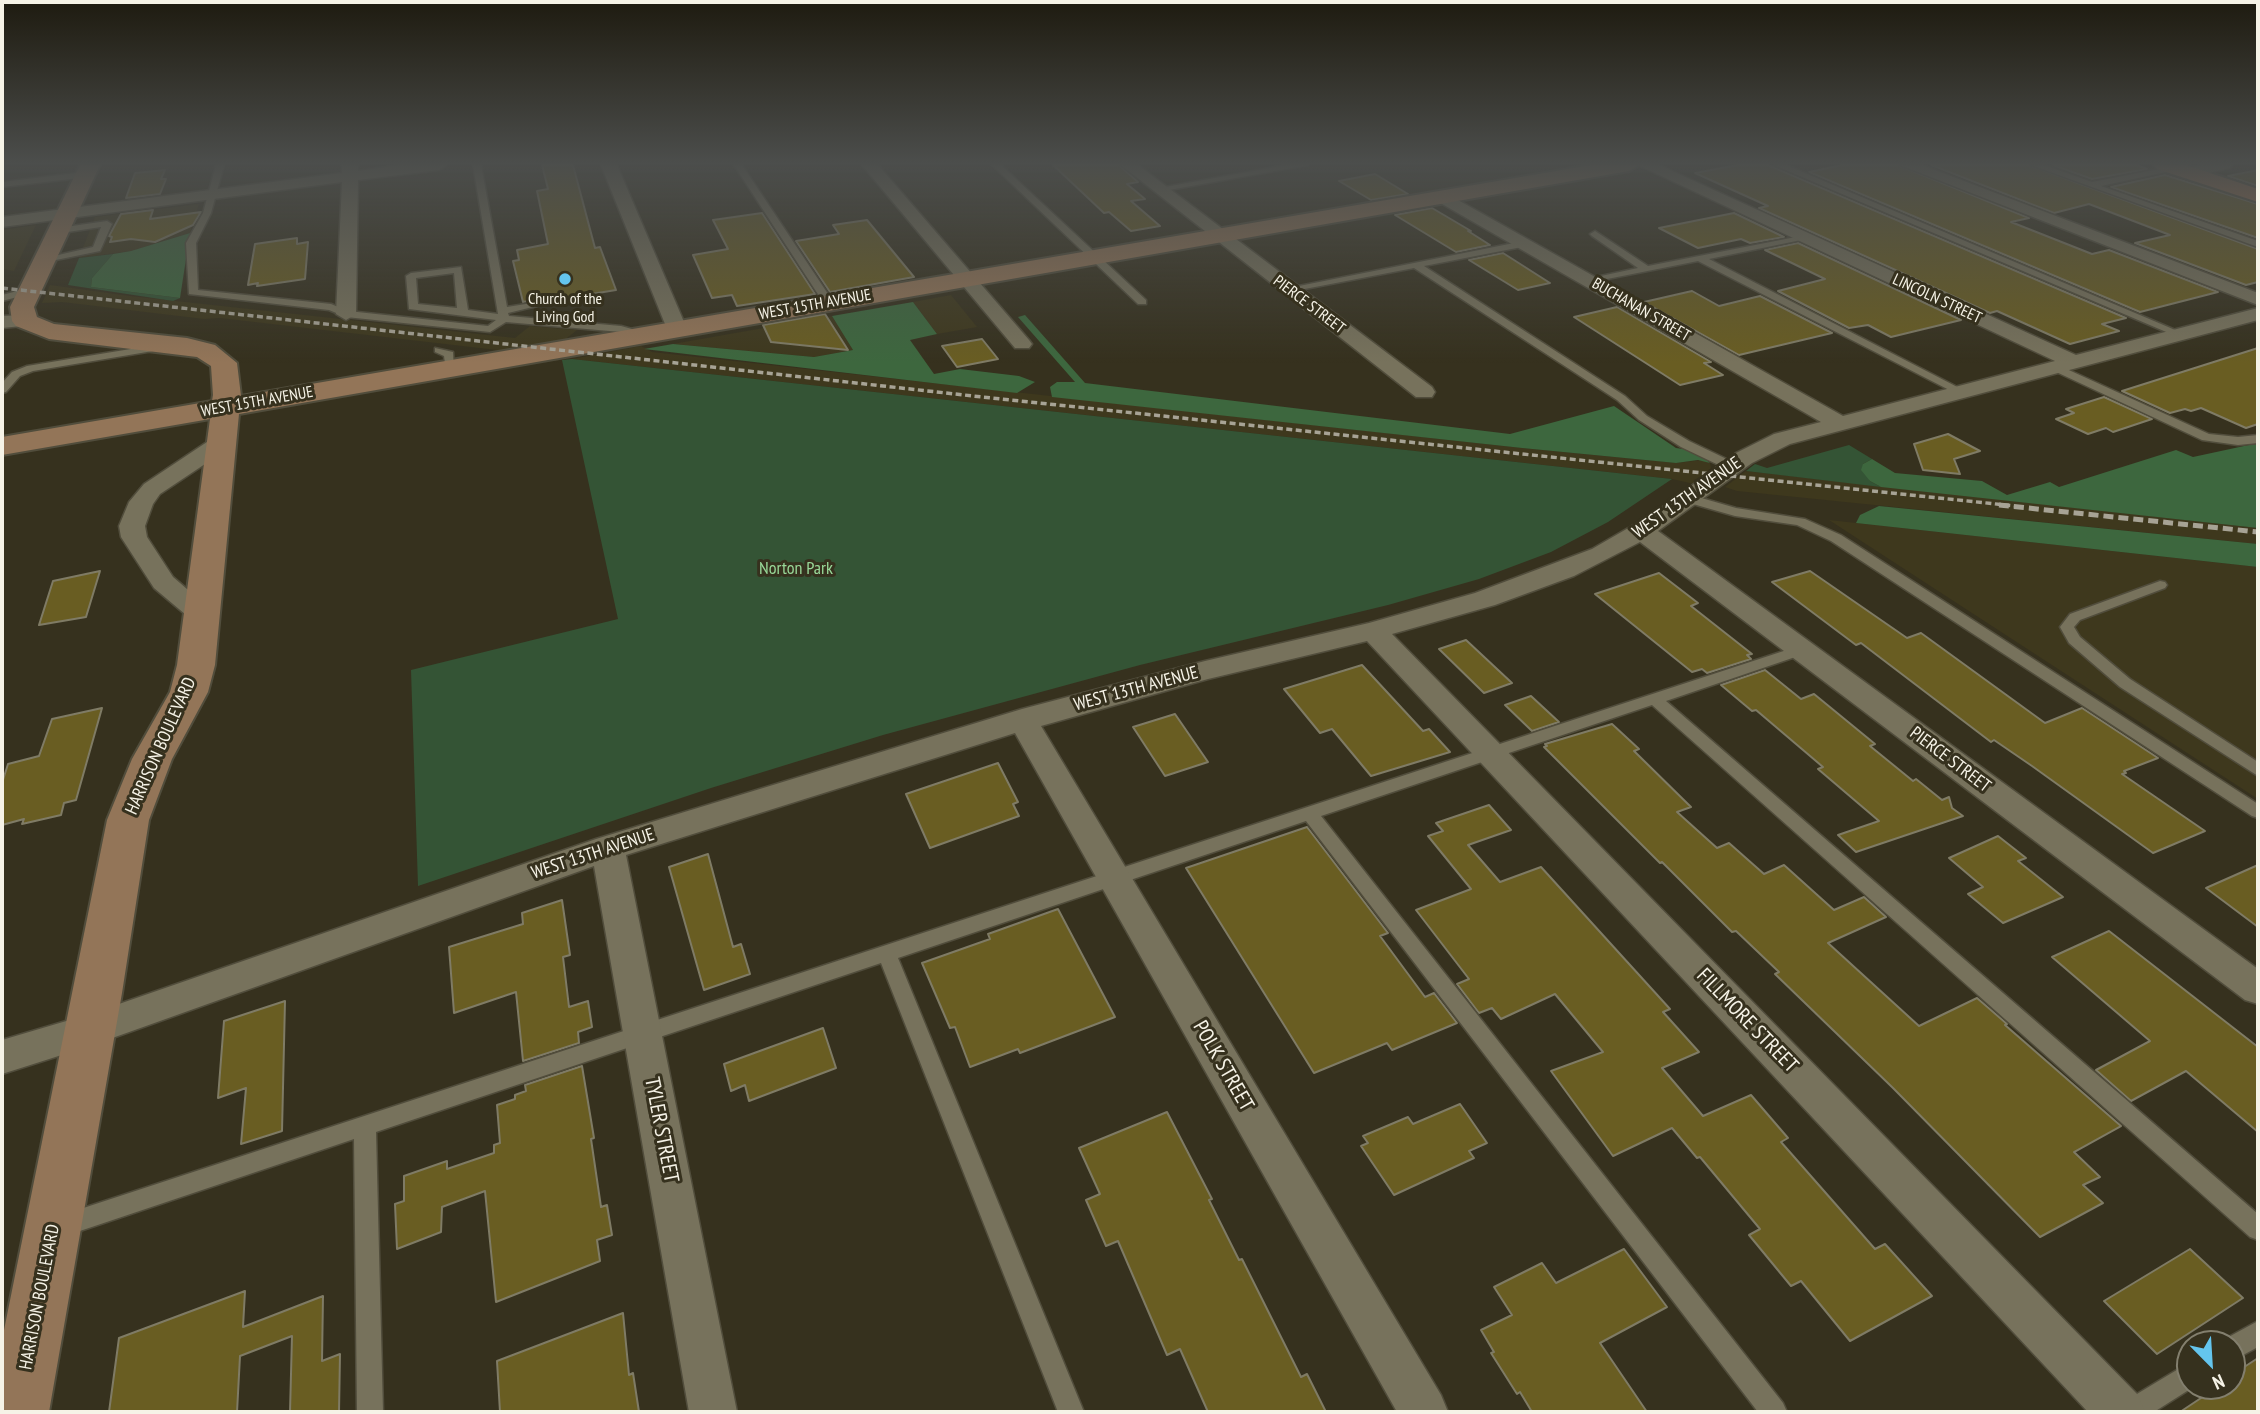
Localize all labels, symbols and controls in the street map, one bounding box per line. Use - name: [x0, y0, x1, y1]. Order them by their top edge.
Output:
- street label: LINCOLN STREET: [1889, 270, 1985, 328]
- marker: Church of the Living God: [557, 271, 573, 287]
- street label: PIERCE STREET: [1269, 272, 1349, 338]
- street label: BUCHANAN STREET: [1589, 274, 1693, 346]
- street label: WEST 15TH AVENUE: [757, 286, 873, 324]
- place label: Church of the Living God: [528, 289, 602, 327]
- street label: WEST 15TH AVENUE: [199, 383, 315, 421]
- street label: WEST 13TH AVENUE: [1628, 453, 1746, 543]
- park label: Norton Park: [759, 558, 833, 580]
- street label: WEST 13TH AVENUE: [1072, 662, 1200, 716]
- street label: HARRISON BOULEVARD: [121, 674, 201, 818]
- street label: PIERCE STREET: [1905, 723, 1995, 797]
- street label: WEST 13TH AVENUE: [529, 824, 657, 884]
- street label: FILLMORE STREET: [1691, 964, 1803, 1078]
- street label: POLK STREET: [1187, 1016, 1259, 1116]
- street label: TYLER STREET: [638, 1075, 684, 1185]
- street label: HARRISON BOULEVARD: [15, 1222, 65, 1372]
- north arrow: [2176, 1330, 2246, 1400]
- text: N: [2209, 1369, 2228, 1395]

